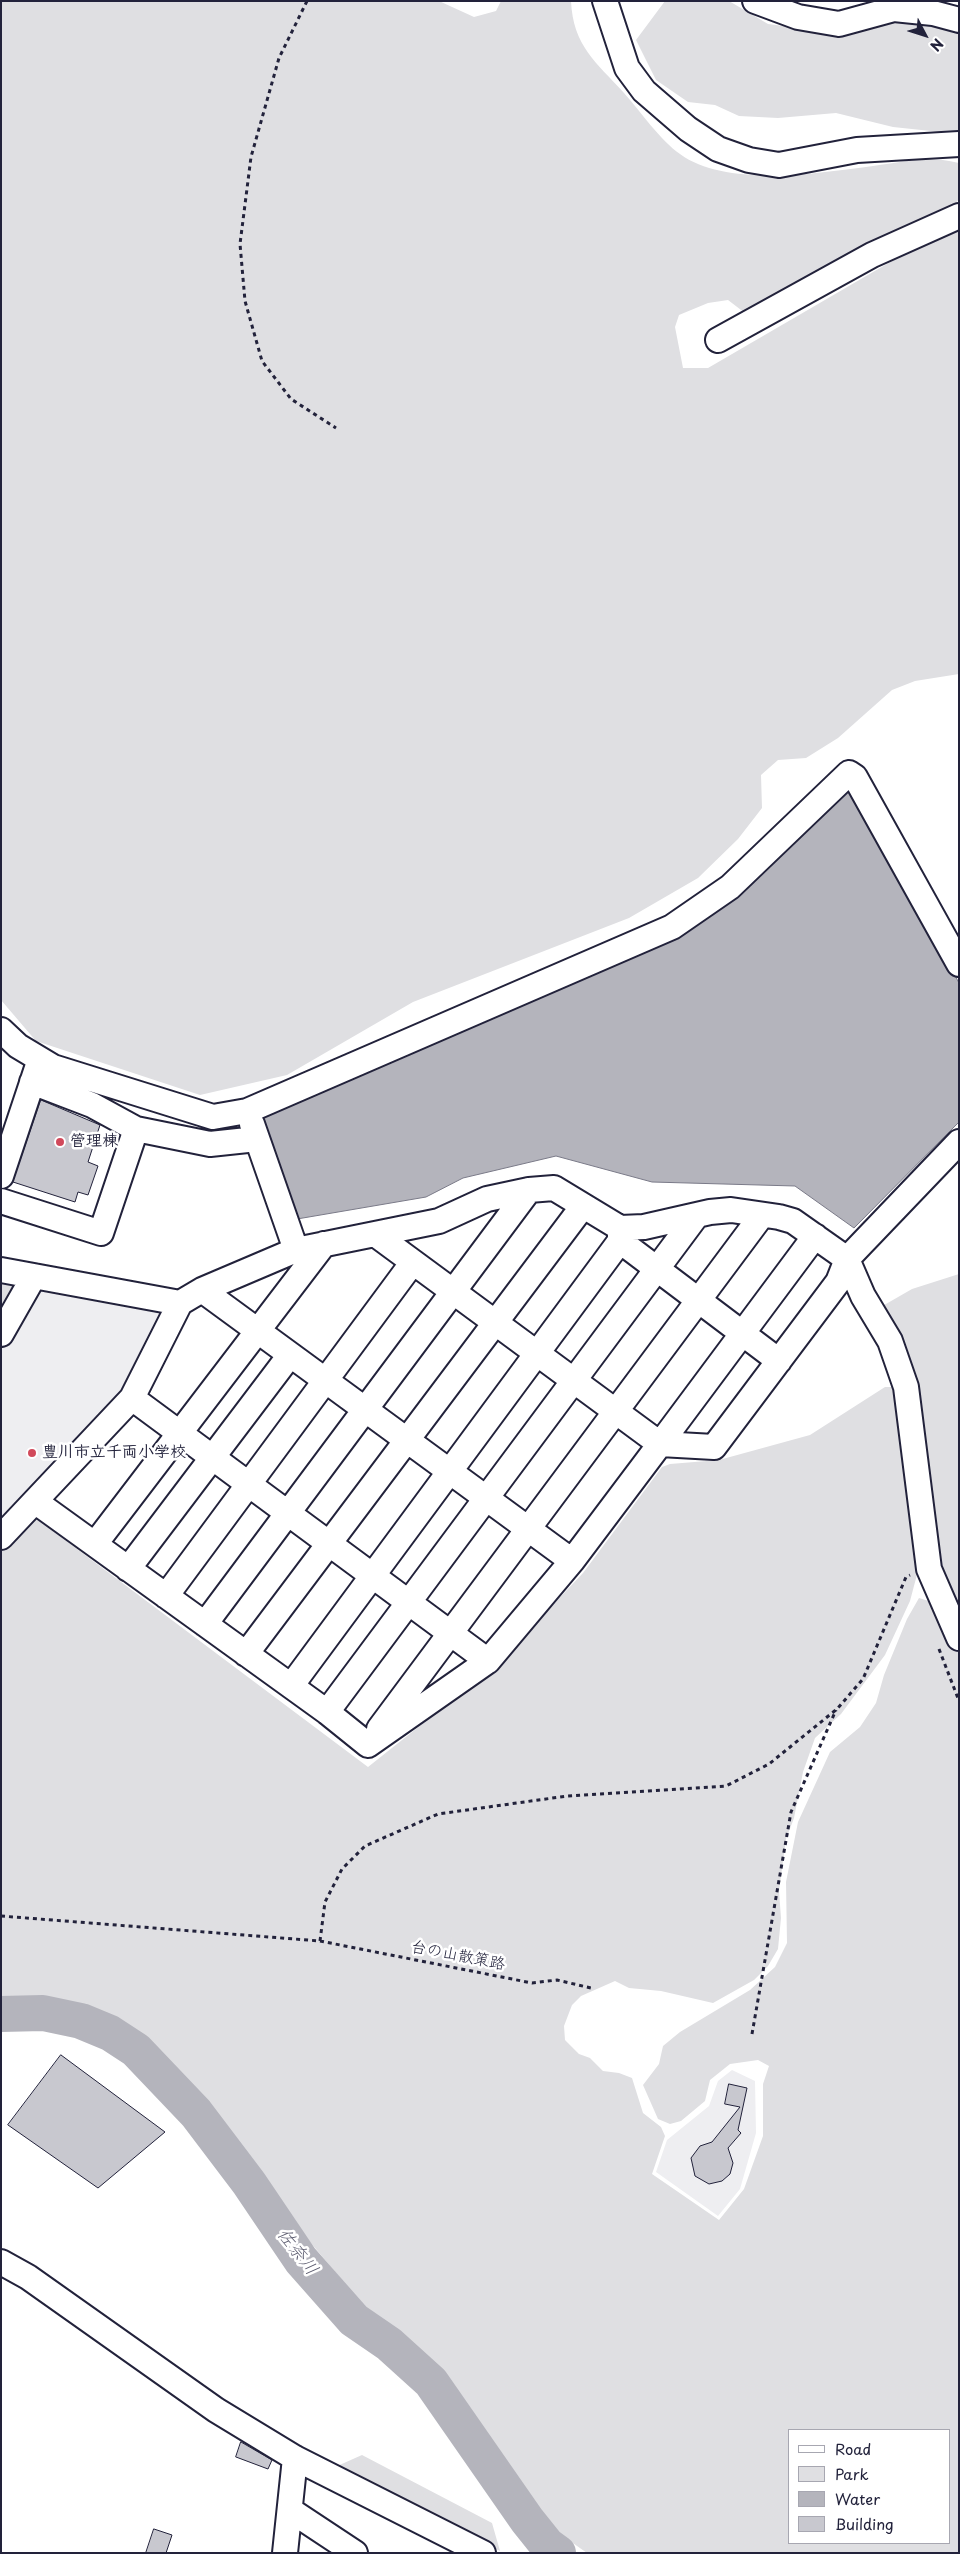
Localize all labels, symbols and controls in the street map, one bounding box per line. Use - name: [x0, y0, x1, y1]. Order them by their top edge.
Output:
- north arrow: [900, 10, 950, 60]
- text: N: [925, 34, 948, 56]
- place label: 管理棟: [70, 1132, 118, 1152]
- marker: 管理棟: [54, 1136, 66, 1148]
- place label: 豊川市立千両小学校: [42, 1443, 186, 1463]
- marker: 豊川市立千両小学校: [26, 1447, 38, 1459]
- street label: 台の山散策路: [409, 1937, 507, 1975]
- water label: 佐奈川: [272, 2224, 322, 2280]
- legend: [788, 2429, 950, 2544]
- text: Road: [835, 2437, 871, 2460]
- text: Park: [835, 2462, 869, 2485]
- text: Water: [835, 2487, 880, 2510]
- text: Building: [835, 2512, 894, 2535]

